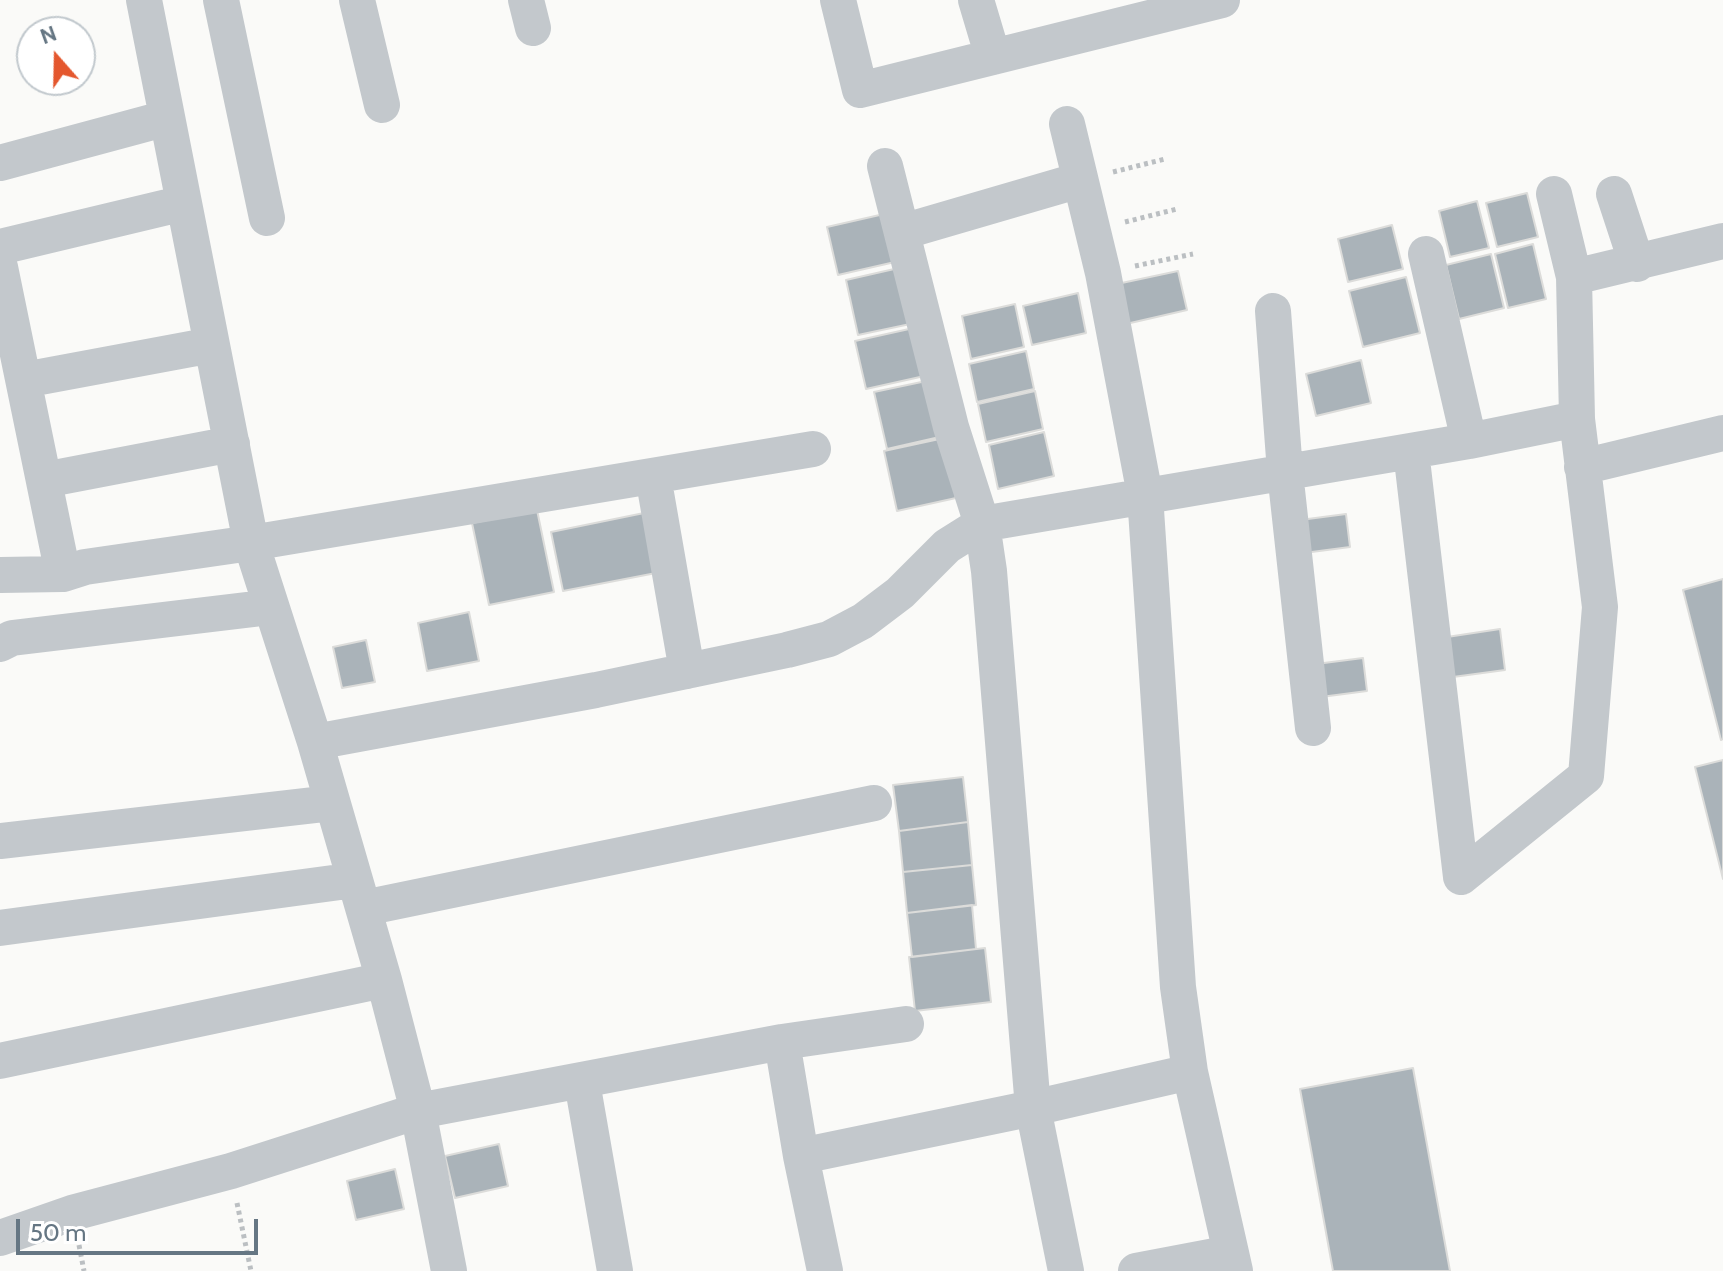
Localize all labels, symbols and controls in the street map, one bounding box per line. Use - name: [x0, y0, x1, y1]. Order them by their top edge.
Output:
- north arrow: [16, 16, 96, 96]
- text: N: [36, 20, 60, 50]
- scale bar: [20, 1203, 262, 1253]
- text: 50 m: [30, 1218, 86, 1247]

